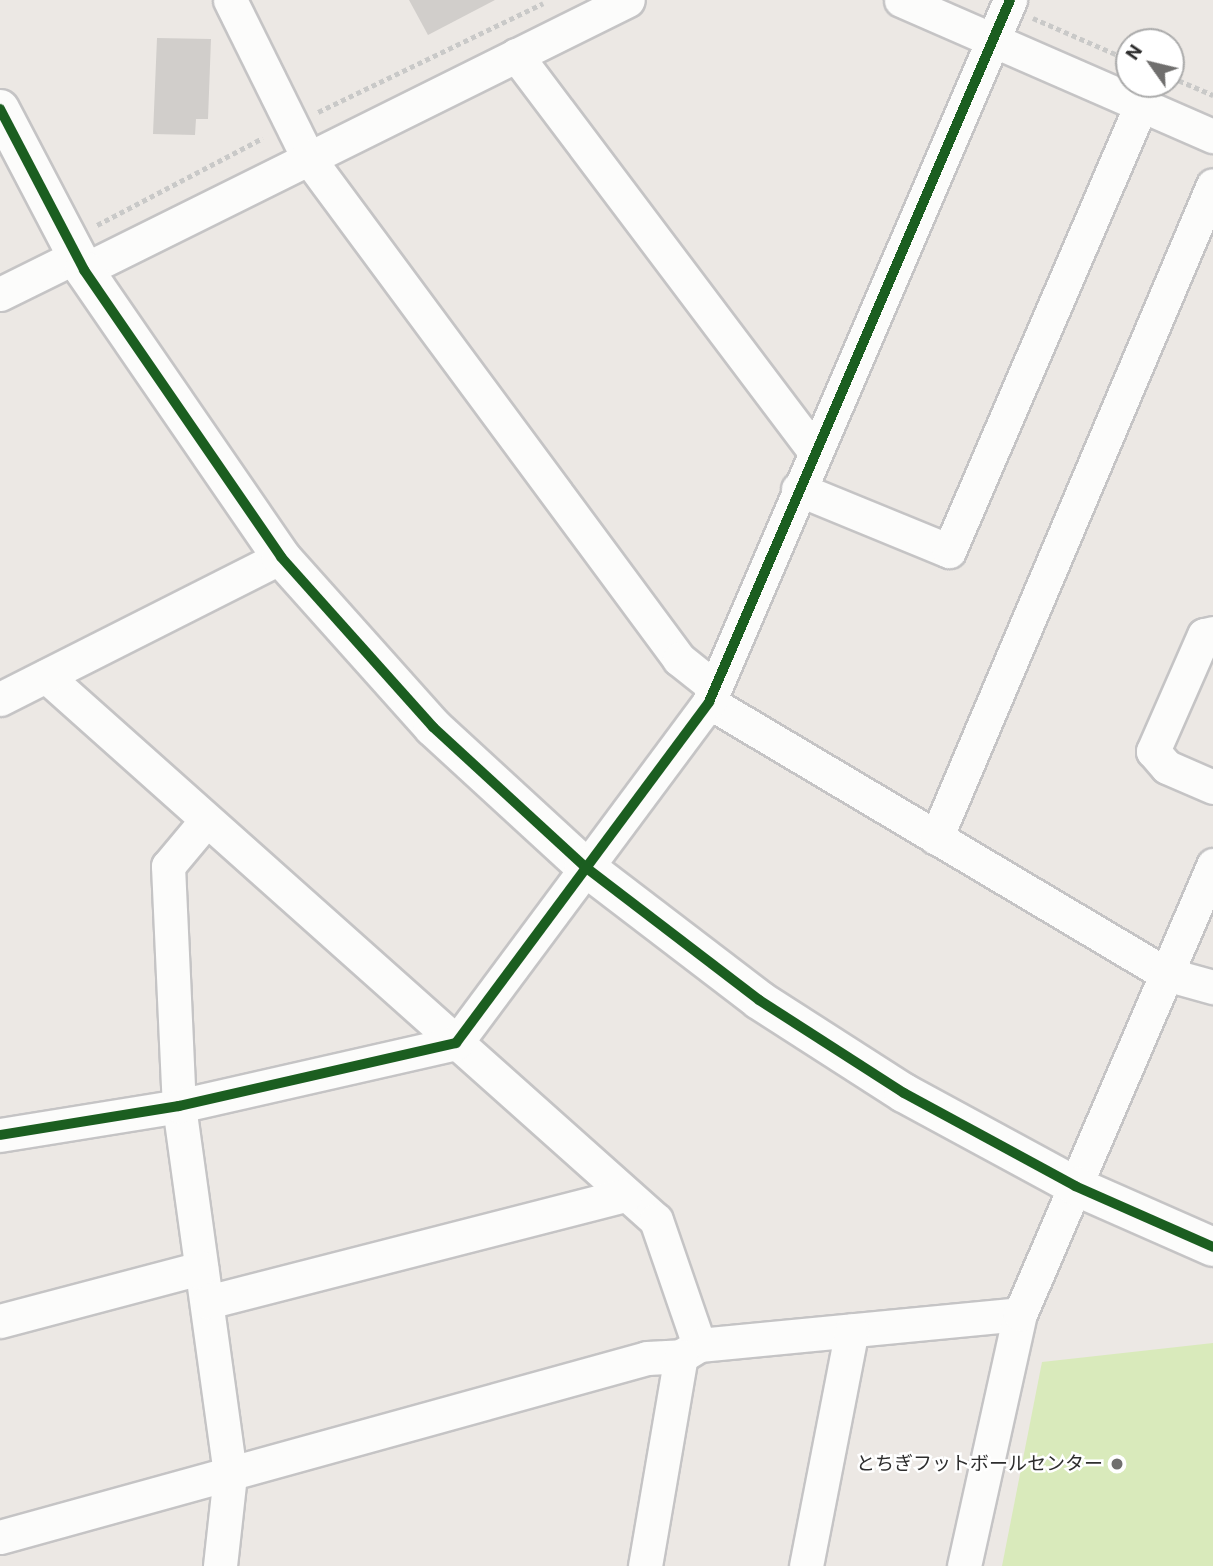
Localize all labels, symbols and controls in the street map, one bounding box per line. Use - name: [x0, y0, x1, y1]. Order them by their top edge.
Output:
- north arrow: [1115, 28, 1185, 98]
- text: N: [1121, 40, 1147, 64]
- place label: とちぎフットボールセンター: [856, 1453, 1103, 1475]
- marker: とちぎフットボールセンター: [1109, 1456, 1125, 1472]

